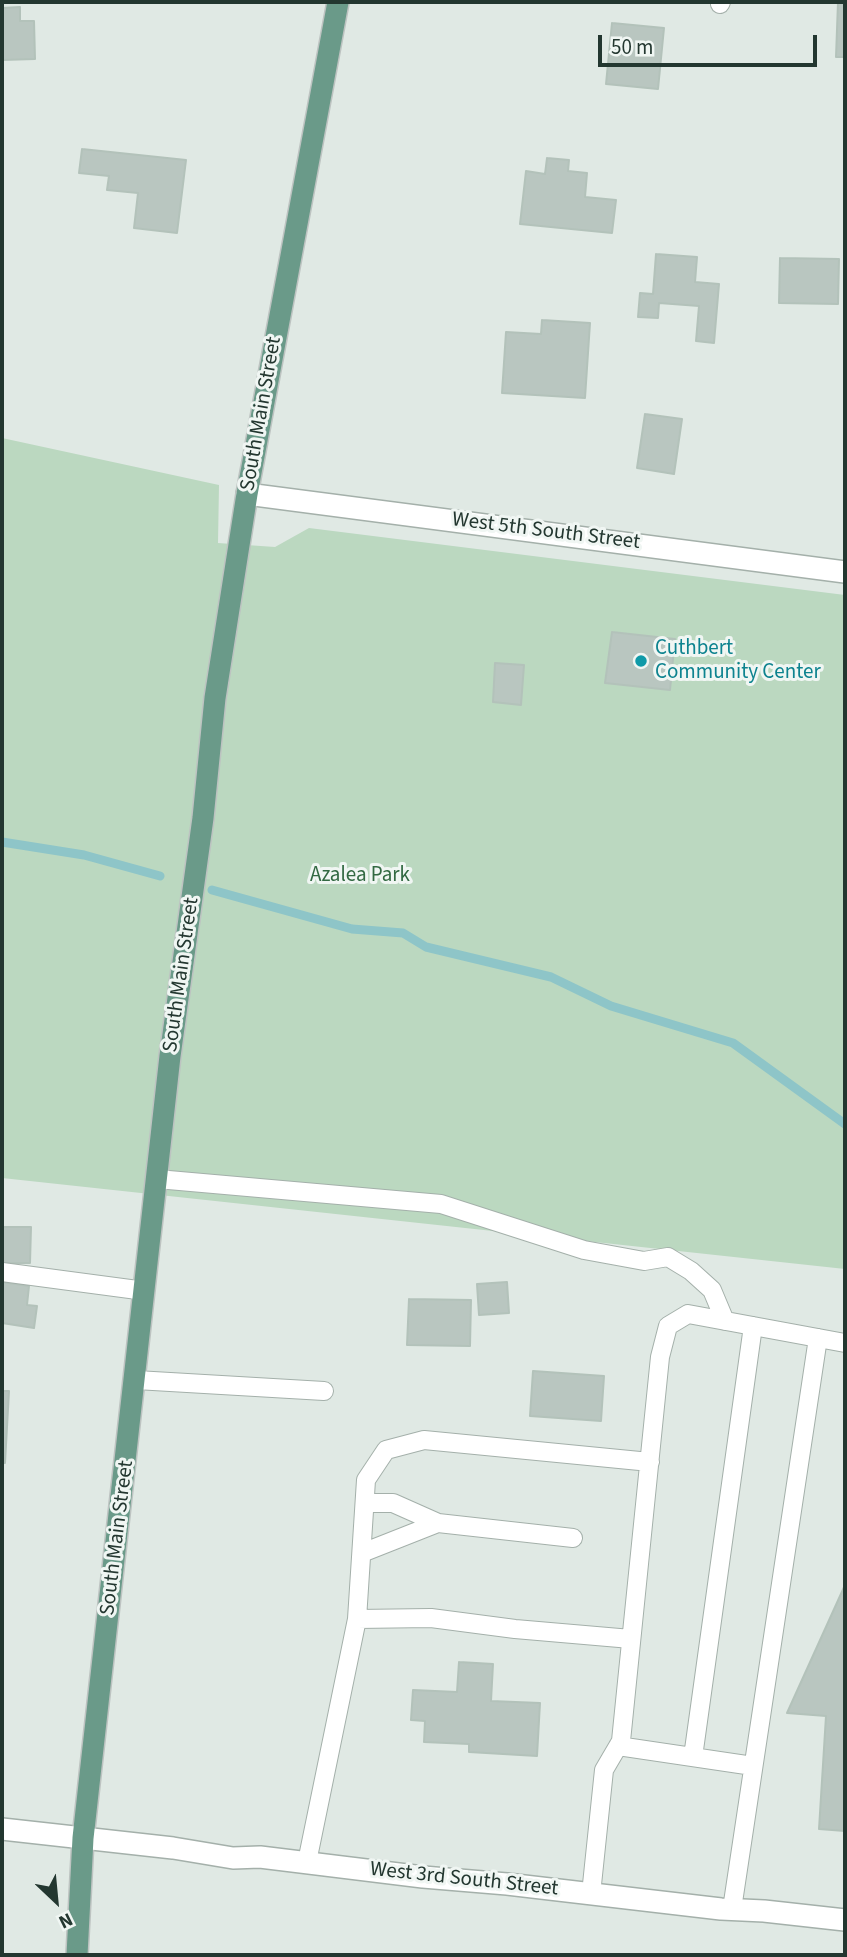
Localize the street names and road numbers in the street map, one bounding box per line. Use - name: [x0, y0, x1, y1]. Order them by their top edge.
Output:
- street label: South Main Street: [236, 335, 288, 493]
- street label: West 5th South Street: [451, 508, 641, 556]
- street label: South Main Street: [159, 896, 205, 1054]
- street label: South Main Street: [96, 1459, 140, 1617]
- street label: West 3rd South Street: [369, 1858, 559, 1902]

